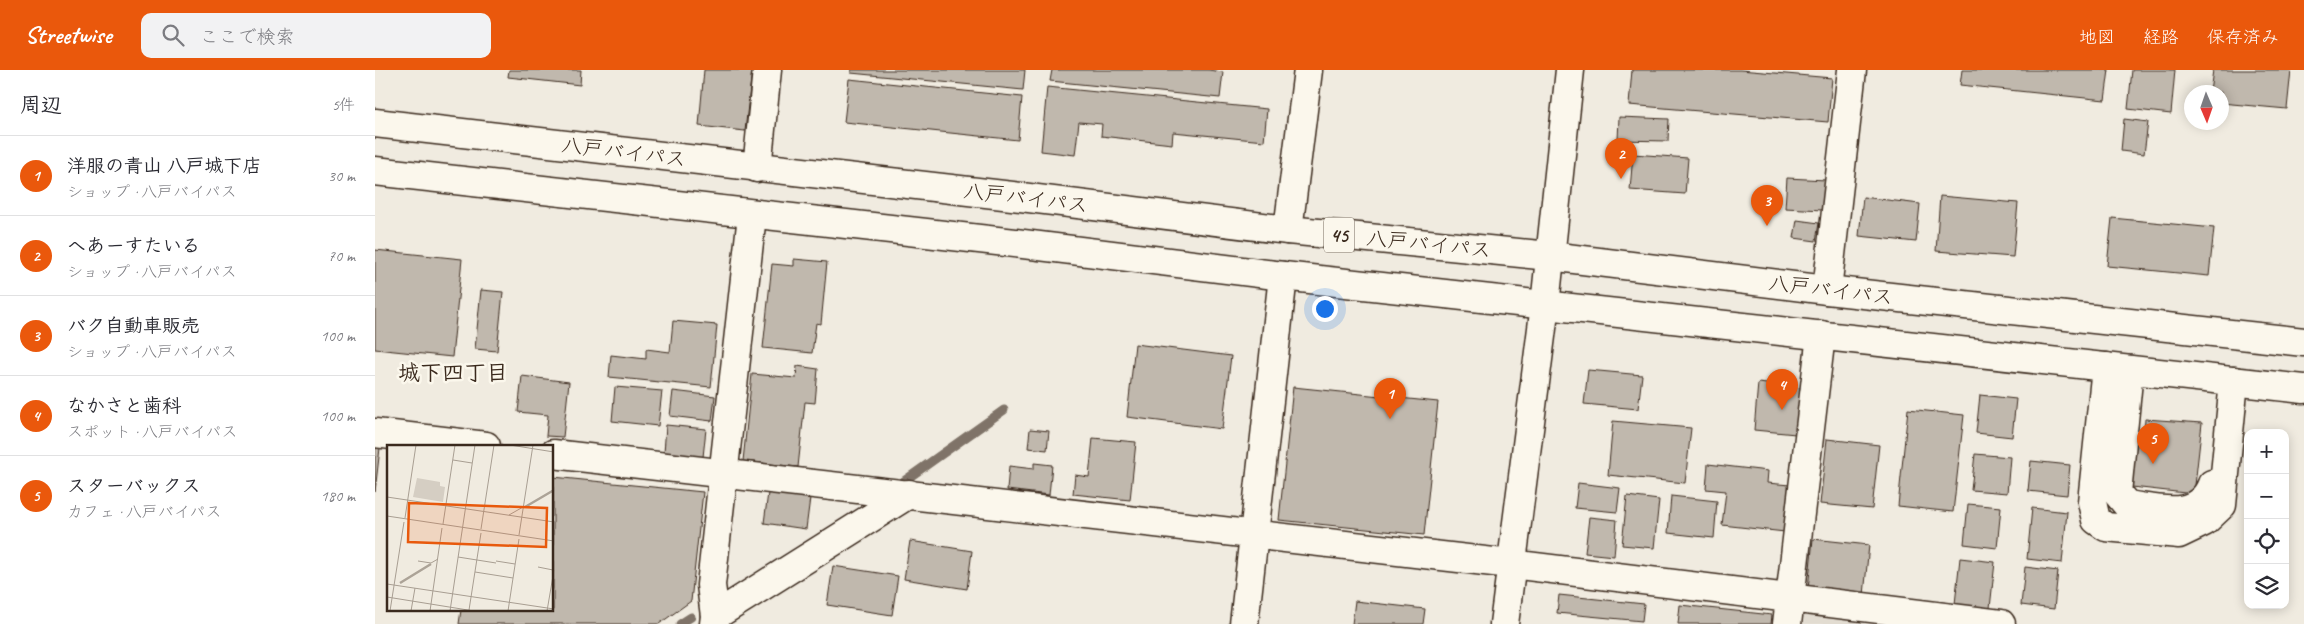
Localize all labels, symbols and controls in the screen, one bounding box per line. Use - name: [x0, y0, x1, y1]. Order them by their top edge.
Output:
- search box: [141, 13, 491, 58]
- text: Streetwise: [25, 20, 111, 50]
- icon: search: [159, 21, 187, 49]
- text: ここで検索: [199, 25, 294, 49]
- text: 地図: [2079, 26, 2115, 48]
- text: 経路: [2143, 26, 2179, 48]
- text: 保存済み: [2207, 26, 2279, 48]
- north arrow: [2184, 85, 2229, 130]
- text: 周辺: [20, 92, 62, 118]
- text: 5件: [332, 95, 355, 115]
- street label: 八戸バイパス: [560, 131, 688, 173]
- pin: 2: [1605, 138, 1637, 179]
- text: 洋服の青山 八戸城下店: [67, 154, 262, 178]
- text: 1: [32, 166, 40, 186]
- text: 30 m: [328, 166, 355, 186]
- street label: 八戸バイパス: [962, 177, 1090, 219]
- text: ショップ · 八戸バイパス: [67, 182, 237, 202]
- pin: 3: [1751, 185, 1783, 226]
- road number: 45: [1324, 218, 1354, 252]
- street label: 八戸バイパス: [1365, 225, 1493, 263]
- text: へあーすたいる: [67, 234, 201, 258]
- text: 2: [32, 246, 40, 266]
- text: 70 m: [328, 246, 355, 266]
- text: ショップ · 八戸バイパス: [67, 262, 237, 282]
- street label: 八戸バイパス: [1767, 269, 1895, 311]
- your location: [1312, 296, 1338, 322]
- text: バク自動車販売: [67, 314, 200, 338]
- text: 3: [32, 326, 40, 346]
- text: 100 m: [321, 326, 355, 346]
- text: ショップ · 八戸バイパス: [67, 342, 237, 362]
- district label: 城下四丁目: [398, 359, 508, 387]
- pin: 4: [1766, 369, 1798, 410]
- pin: 1: [1374, 378, 1406, 419]
- text: なかさと歯科: [67, 394, 181, 418]
- text: 4: [32, 406, 40, 426]
- text: 100 m: [321, 406, 355, 426]
- text: スポット · 八戸バイパス: [67, 422, 237, 442]
- pin: 5: [2137, 423, 2169, 464]
- map controls: [2244, 429, 2289, 609]
- button: +: [2244, 429, 2289, 474]
- inset map: [387, 445, 554, 612]
- text: スターバックス: [67, 474, 200, 498]
- button: −: [2244, 474, 2289, 519]
- text: 5: [33, 486, 39, 506]
- text: 180 m: [321, 486, 355, 506]
- text: カフェ · 八戸バイパス: [67, 502, 221, 522]
- button: locate: [2244, 519, 2289, 564]
- button: layers: [2244, 564, 2289, 609]

